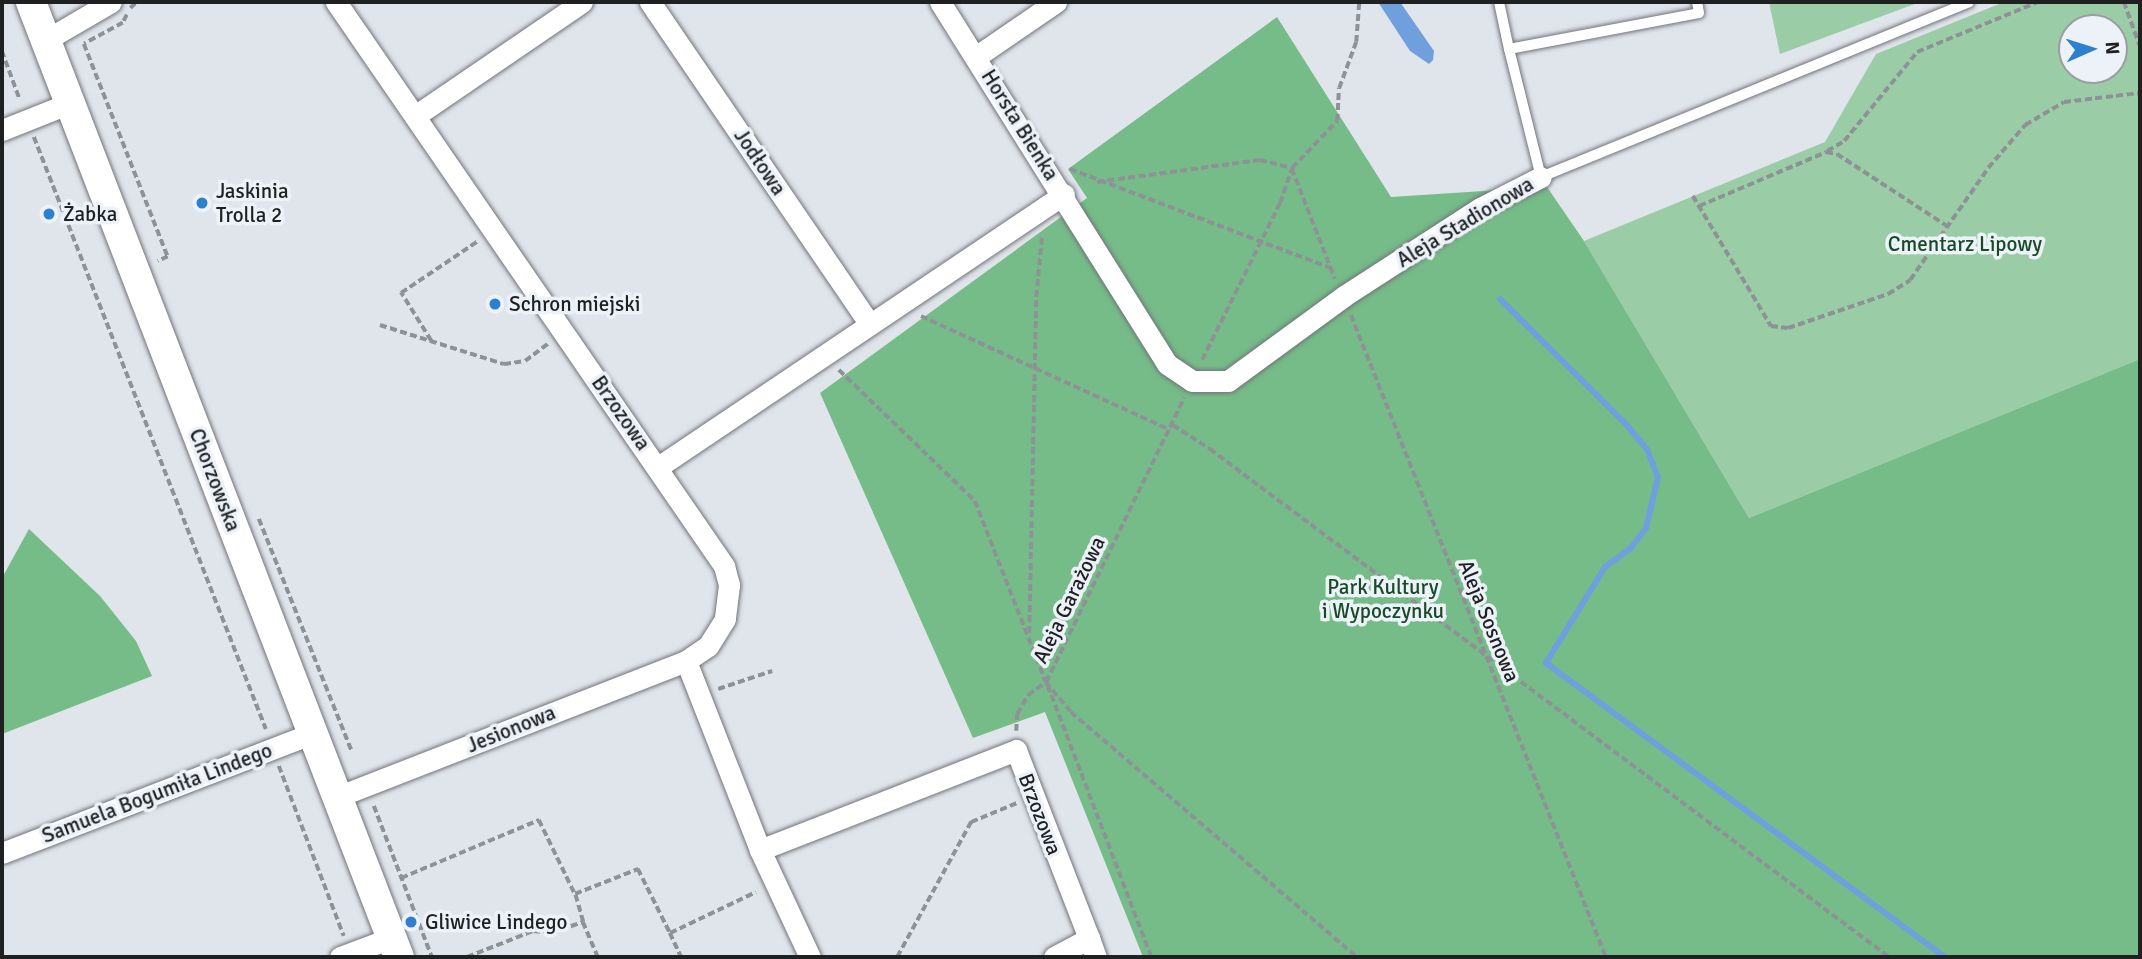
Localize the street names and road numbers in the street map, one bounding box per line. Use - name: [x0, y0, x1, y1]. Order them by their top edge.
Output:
- street label: Horsta Bienka: [976, 65, 1064, 185]
- street label: Jodłowa: [729, 124, 791, 200]
- street label: Aleja Stadionowa: [1392, 171, 1538, 273]
- street label: Brzozowa: [586, 371, 656, 455]
- street label: Chorzowska: [184, 425, 246, 535]
- street label: Aleja Garażowa: [1027, 532, 1111, 668]
- street label: Aleja Sosnowa: [1453, 556, 1525, 686]
- street label: Jesionowa: [463, 700, 559, 758]
- street label: Samuela Bogumiła Lindego: [38, 737, 276, 849]
- street label: Brzozowa: [1013, 770, 1067, 858]

